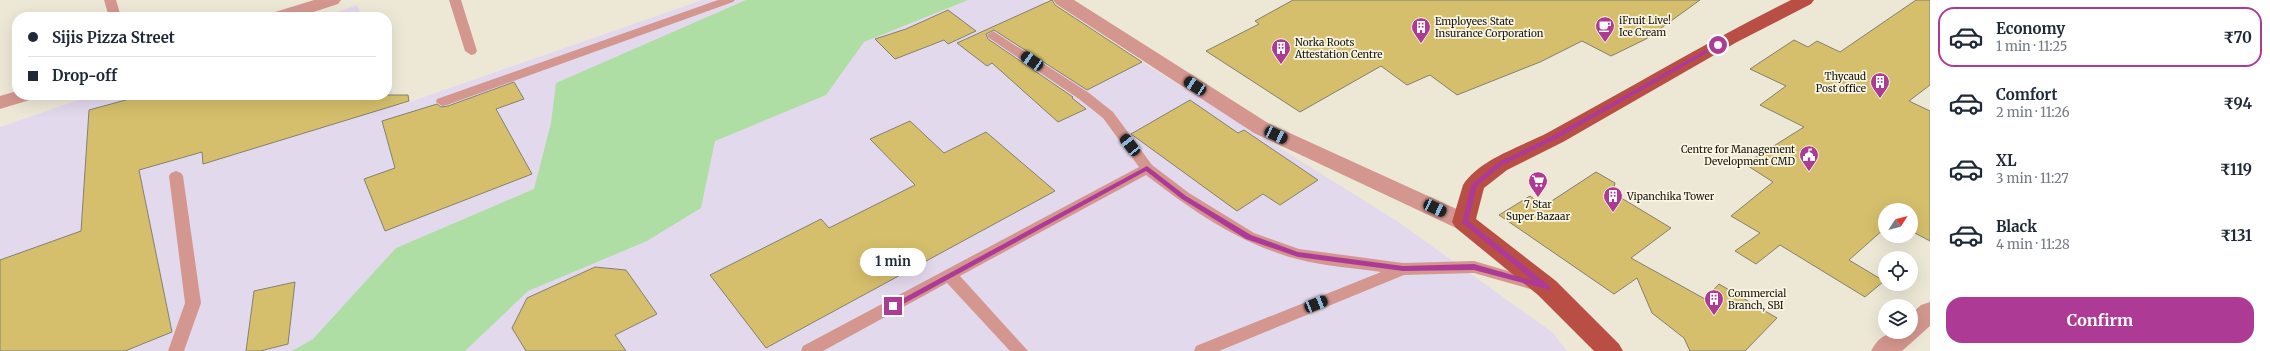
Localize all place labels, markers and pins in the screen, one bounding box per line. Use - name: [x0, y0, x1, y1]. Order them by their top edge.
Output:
- place label: iFruit Live! Ice Cream: [1619, 14, 1671, 39]
- place label: Employees State Insurance Corporation: [1435, 15, 1544, 40]
- cafe icon: iFruit Live! Ice Cream: [1594, 15, 1616, 43]
- building icon: Employees State Insurance Corporation: [1410, 16, 1432, 44]
- place label: Norka Roots Attestation Centre: [1294, 36, 1383, 61]
- building icon: Norka Roots Attestation Centre: [1270, 37, 1292, 65]
- place label: Thycaud Post office: [1816, 70, 1866, 95]
- building icon: Thycaud Post office: [1869, 71, 1891, 99]
- place label: Centre for Management Development CMD: [1681, 143, 1795, 168]
- public building icon: Centre for Management Development CMD: [1798, 144, 1820, 172]
- supermarket icon: 7 Star Super Bazaar: [1527, 170, 1549, 198]
- building icon: Vipanchika Tower: [1602, 185, 1624, 213]
- place label: Vipanchika Tower: [1626, 190, 1715, 203]
- place label: 7 Star Super Bazaar: [1506, 198, 1570, 223]
- place label: Commercial Branch, SBI: [1728, 287, 1786, 312]
- building icon: Commercial Branch, SBI: [1703, 288, 1725, 316]

